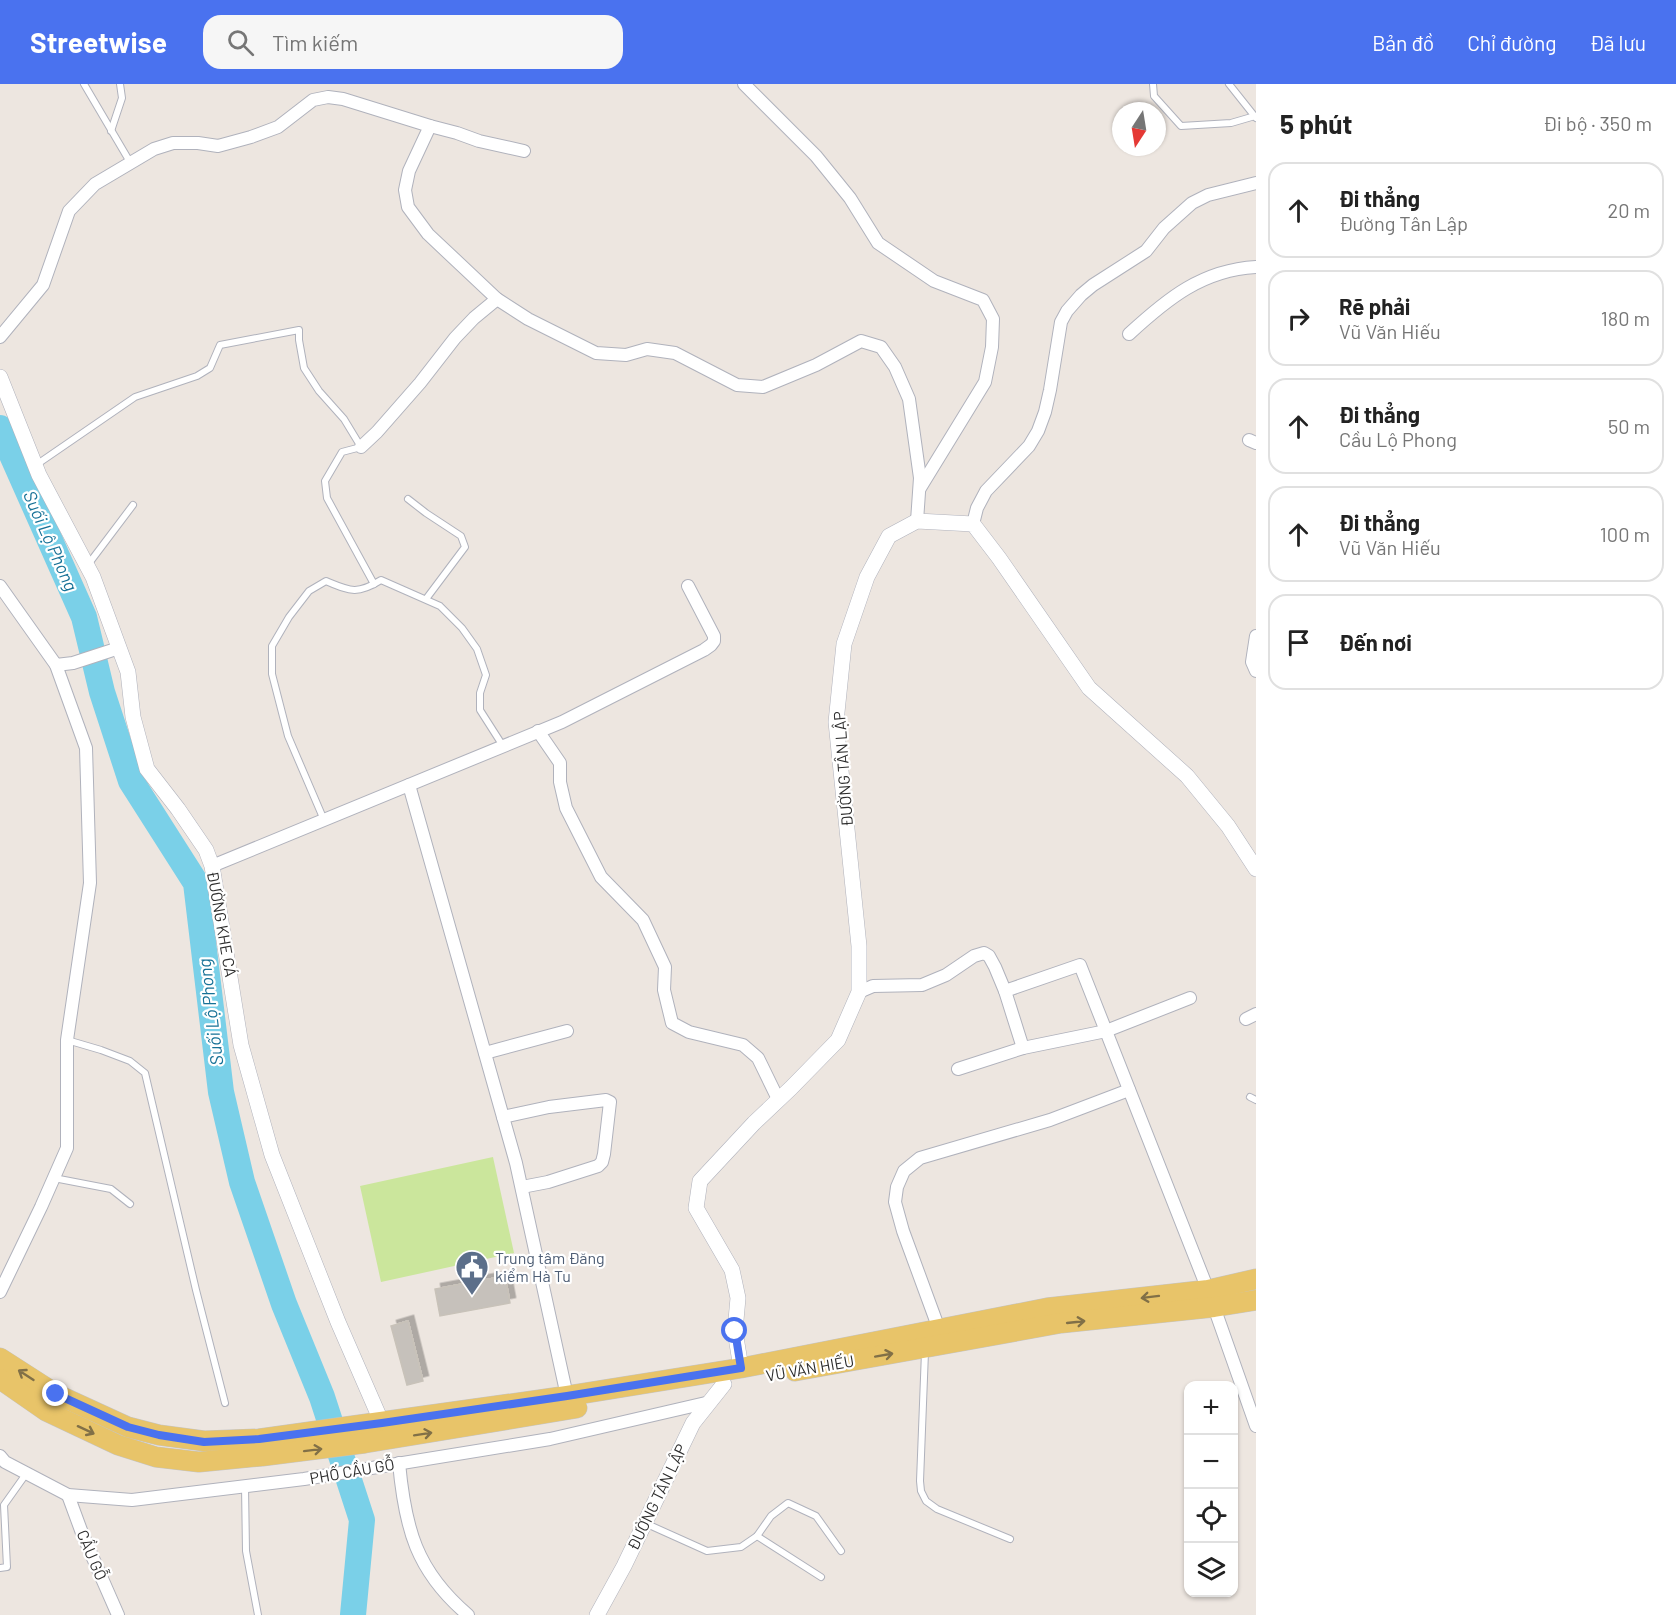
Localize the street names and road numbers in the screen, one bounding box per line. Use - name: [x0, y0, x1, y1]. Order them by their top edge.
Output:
- street label: ĐƯỜNG TÂN LẬP: [829, 711, 856, 827]
- street label: ĐƯỜNG KHE CÁ: [204, 869, 241, 979]
- street label: VŨ VĂN HIẾU: [764, 1350, 856, 1385]
- street label: ĐƯỜNG TÂN LẬP: [623, 1441, 690, 1553]
- street label: PHỐ CẦU GỖ: [308, 1453, 396, 1487]
- street label: CẦU GỖ: [73, 1526, 112, 1583]

